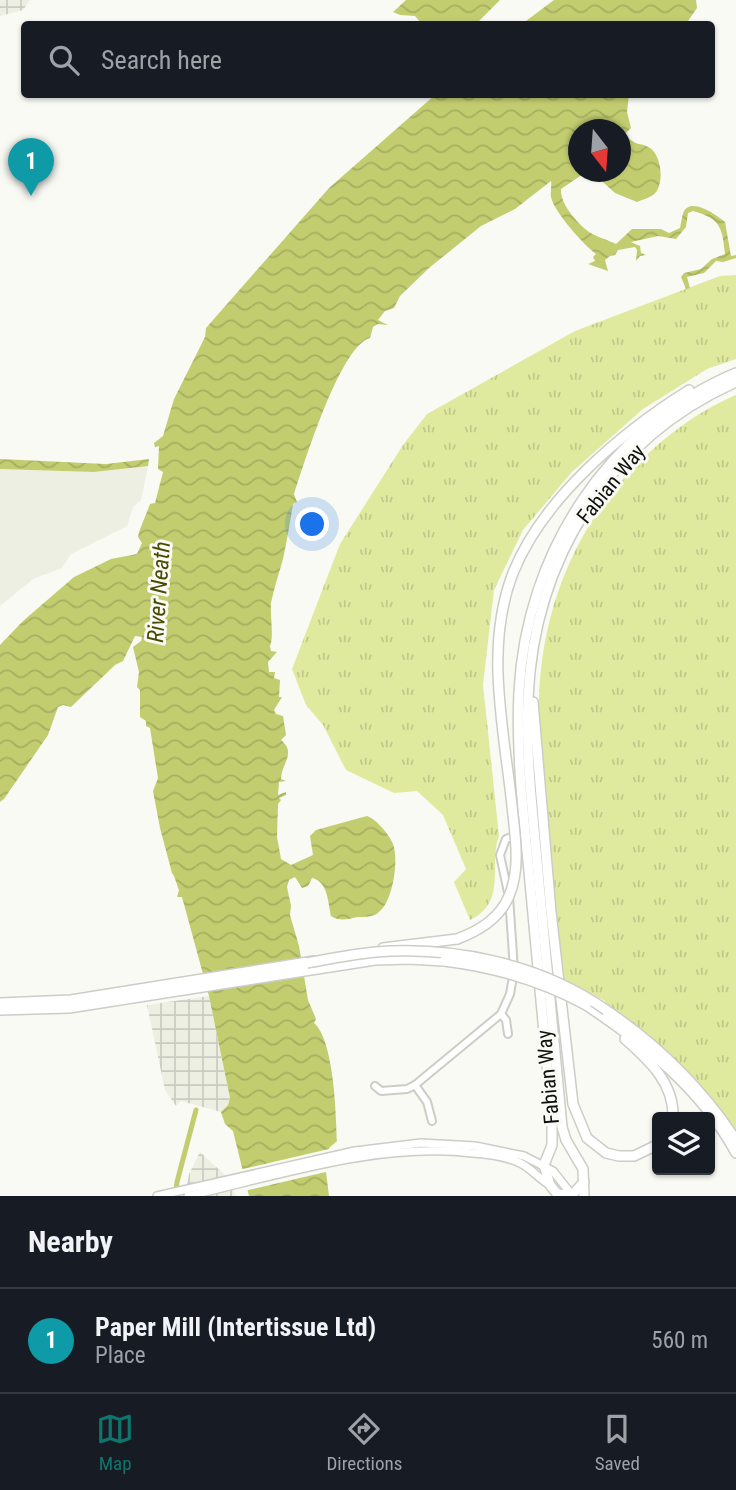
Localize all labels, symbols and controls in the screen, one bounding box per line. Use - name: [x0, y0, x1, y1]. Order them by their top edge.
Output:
- search box: [21, 21, 715, 98]
- icon: search: [45, 41, 83, 79]
- text: Search here: [101, 45, 222, 75]
- north arrow: [568, 119, 631, 182]
- pin: 1: [8, 138, 54, 196]
- street label: Fabian Way: [572, 440, 650, 528]
- your location: [295, 507, 329, 541]
- water label: River Neath: [142, 541, 176, 643]
- street label: Fabian Way: [532, 1029, 564, 1125]
- map controls: [652, 1112, 715, 1175]
- button: layers: [652, 1112, 715, 1175]
- text: Nearby: [28, 1224, 113, 1259]
- text: Paper Mill (Intertissue Ltd): [95, 1312, 376, 1342]
- text: 1: [45, 1327, 57, 1354]
- text: 560 m: [651, 1327, 708, 1354]
- text: Place: [95, 1342, 145, 1369]
- tab: Map: [96, 1410, 134, 1475]
- tab: Directions: [326, 1410, 402, 1475]
- tab: Saved: [595, 1410, 640, 1475]

